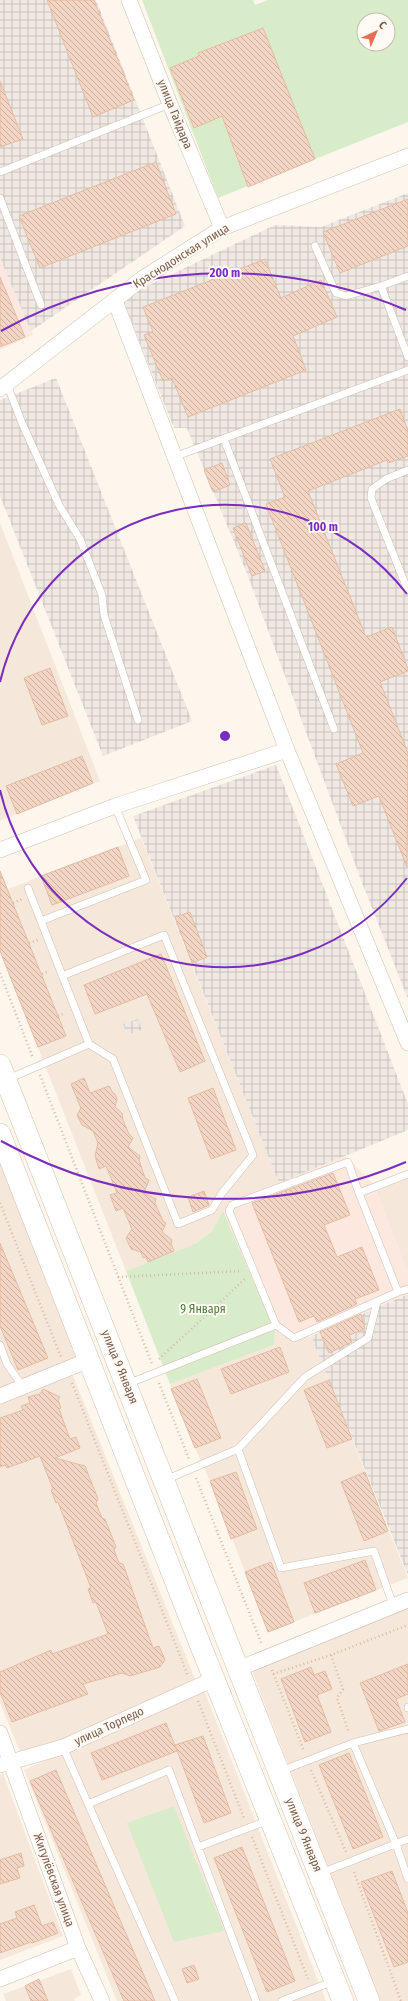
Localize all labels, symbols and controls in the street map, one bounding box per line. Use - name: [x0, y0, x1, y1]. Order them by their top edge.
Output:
- north arrow: [356, 12, 396, 52]
- text: С: [376, 18, 389, 32]
- street label: улица Гайдара: [155, 77, 195, 151]
- street label: Краснодонская улица: [131, 221, 232, 291]
- text: 200 m: [209, 266, 240, 280]
- text: 100 m: [308, 520, 338, 534]
- centre of rings: [218, 729, 232, 743]
- park label: 9 Января: [180, 1302, 226, 1316]
- street label: улица 9 Января: [99, 1328, 141, 1406]
- street label: улица Торпедо: [72, 1704, 146, 1748]
- street label: улица 9 Января: [283, 1796, 325, 1874]
- street label: Жигулёвская улица: [31, 1831, 77, 1929]

